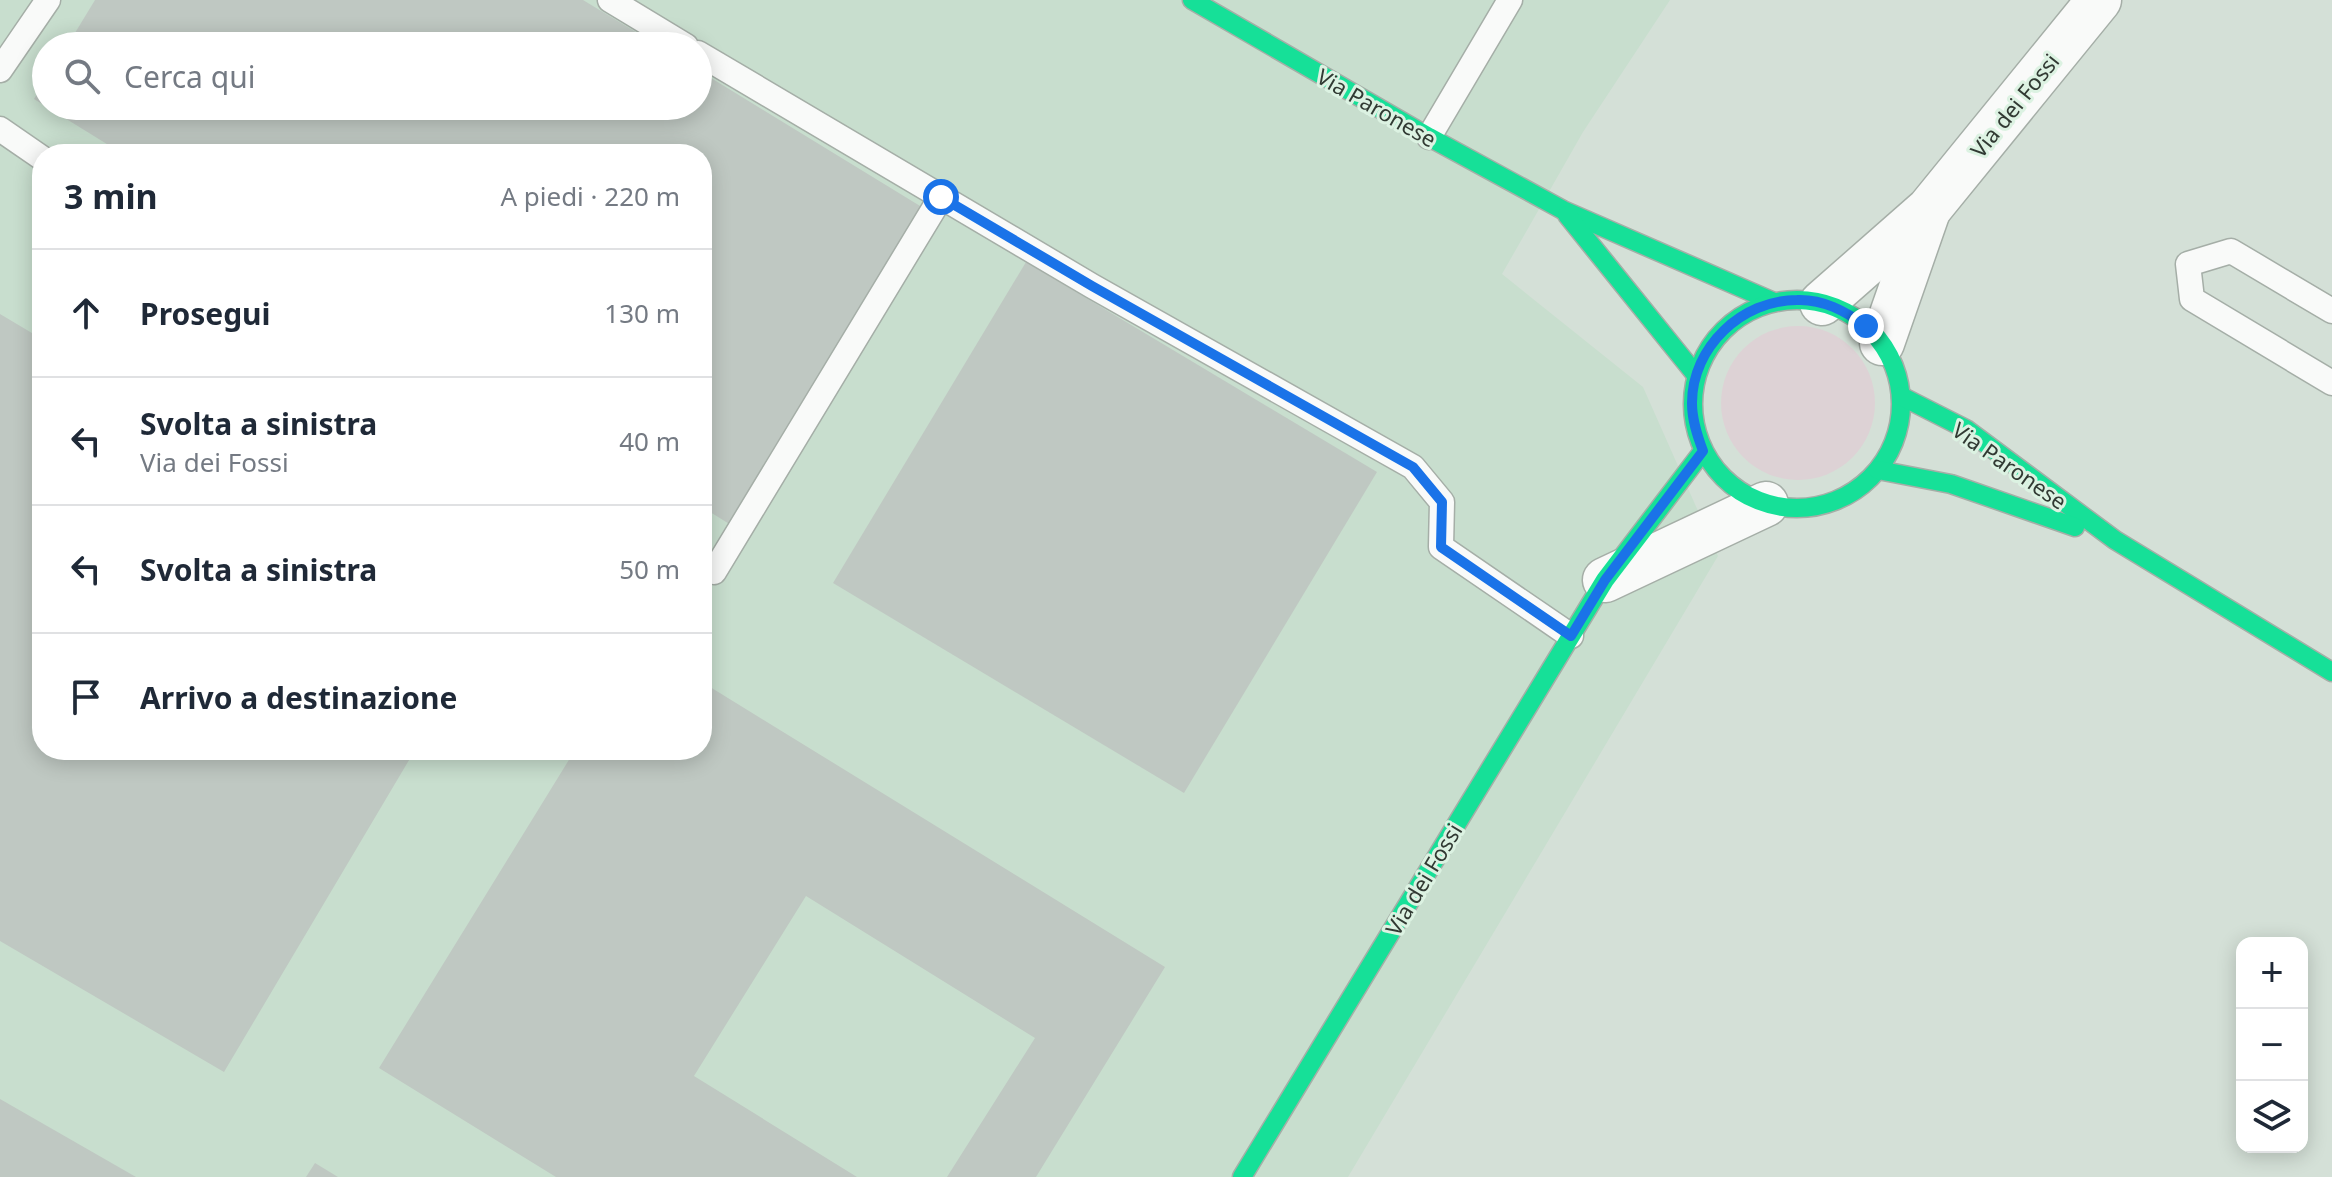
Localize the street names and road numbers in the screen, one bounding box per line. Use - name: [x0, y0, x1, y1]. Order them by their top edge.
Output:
- street label: Via dei Fossi: [1963, 47, 2065, 163]
- street label: Via Paronese: [1312, 61, 1442, 153]
- street label: Via Paronese: [1947, 414, 2073, 516]
- street label: Via dei Fossi: [1378, 817, 1468, 941]

